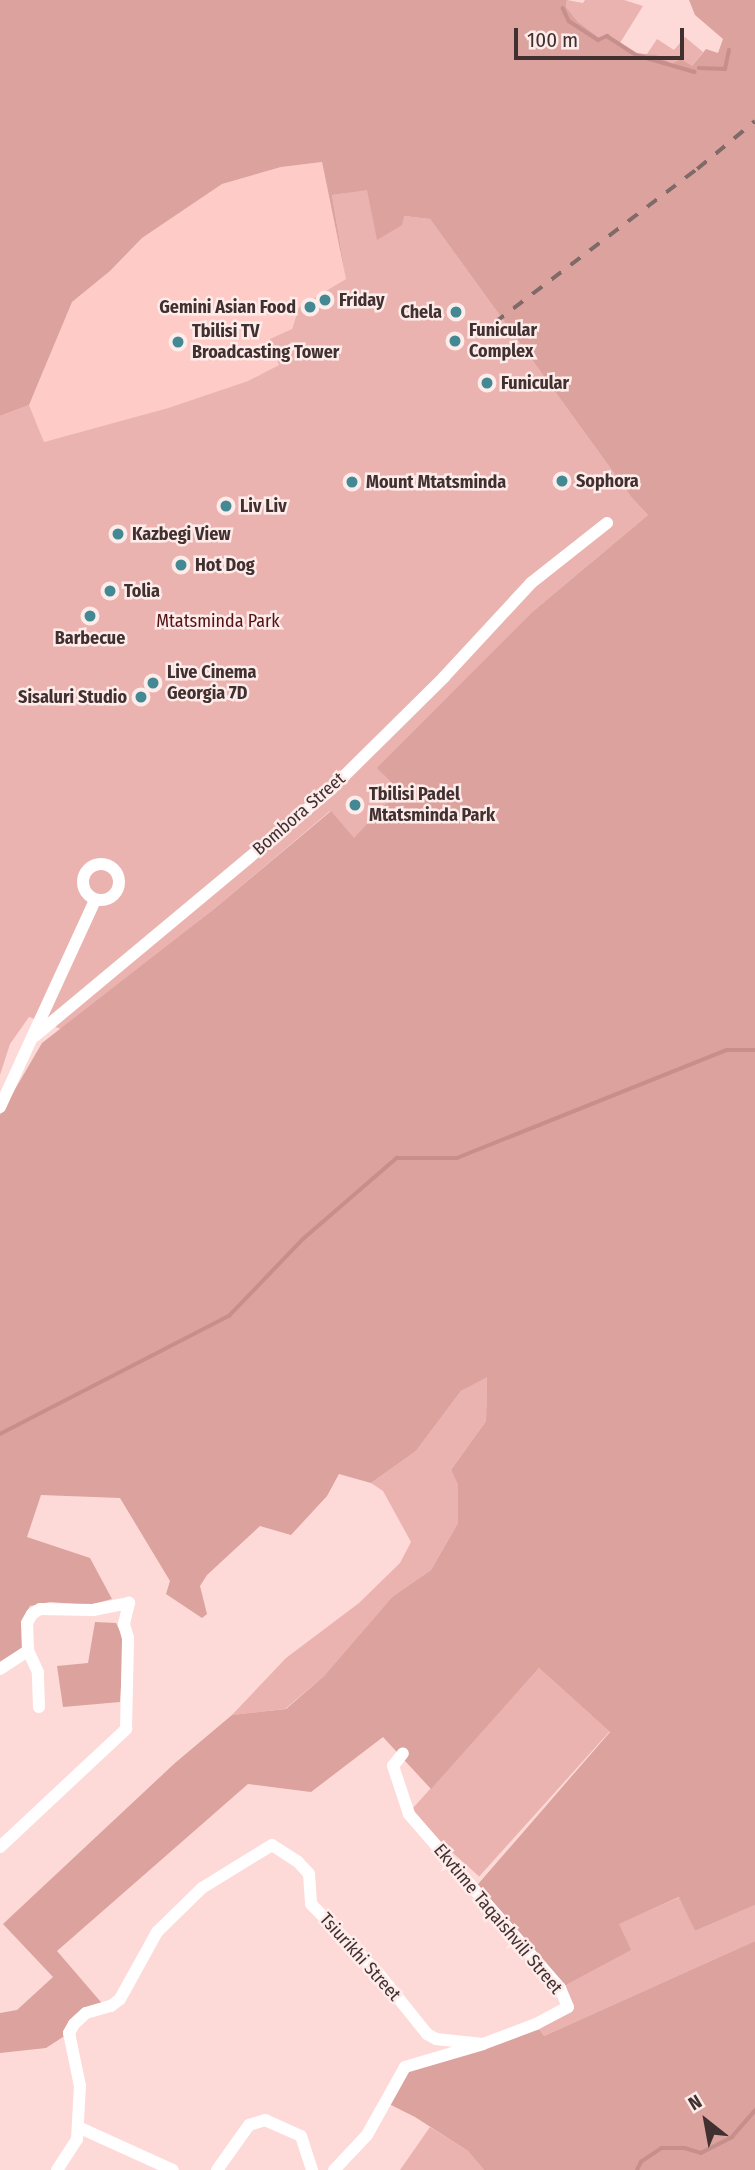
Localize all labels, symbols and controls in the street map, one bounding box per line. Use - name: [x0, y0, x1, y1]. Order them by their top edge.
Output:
- scale bar: [517, 14, 687, 58]
- text: 100 m: [527, 27, 578, 53]
- place label: Friday: [339, 289, 385, 311]
- marker: Friday: [317, 292, 333, 308]
- place label: Gemini Asian Food: [159, 296, 296, 318]
- marker: Gemini Asian Food: [302, 299, 318, 315]
- place label: Chela: [400, 301, 442, 323]
- marker: Chela: [448, 304, 464, 320]
- place label: Funicular Complex: [469, 320, 537, 362]
- place label: Tbilisi TV Broadcasting Tower: [192, 321, 339, 364]
- marker: Funicular Complex: [447, 333, 463, 349]
- marker: Tbilisi TV Broadcasting Tower: [170, 334, 186, 350]
- place label: Funicular: [501, 372, 569, 394]
- marker: Funicular: [479, 375, 495, 391]
- place label: Sophora: [576, 470, 639, 492]
- place label: Mount Mtatsminda: [366, 471, 506, 493]
- marker: Sophora: [554, 473, 570, 489]
- marker: Mount Mtatsminda: [344, 474, 360, 490]
- place label: Liv Liv: [240, 495, 287, 517]
- marker: Liv Liv: [218, 498, 234, 514]
- place label: Kazbegi View: [132, 523, 231, 545]
- marker: Kazbegi View: [110, 526, 126, 542]
- place label: Hot Dog: [195, 554, 255, 576]
- marker: Hot Dog: [173, 557, 189, 573]
- place label: Tolia: [124, 580, 160, 602]
- marker: Tolia: [102, 583, 118, 599]
- marker: Barbecue: [82, 608, 98, 624]
- park label: Mtatsminda Park: [156, 610, 280, 632]
- place label: Barbecue: [55, 627, 125, 649]
- place label: Live Cinema Georgia 7D: [167, 662, 257, 704]
- marker: Live Cinema Georgia 7D: [145, 675, 161, 691]
- place label: Sisaluri Studio: [18, 686, 127, 708]
- marker: Sisaluri Studio: [133, 689, 149, 705]
- street label: Bombora Street: [248, 768, 350, 860]
- place label: Tbilisi Padel Mtatsminda Park: [369, 784, 495, 826]
- marker: Tbilisi Padel Mtatsminda Park: [347, 797, 363, 813]
- street label: Ekvtime Taqaishvili Street: [429, 1840, 567, 1998]
- street label: Tsiurikhi Street: [315, 1909, 405, 2005]
- north arrow: [671, 2086, 741, 2156]
- text: N: [684, 2090, 706, 2115]

